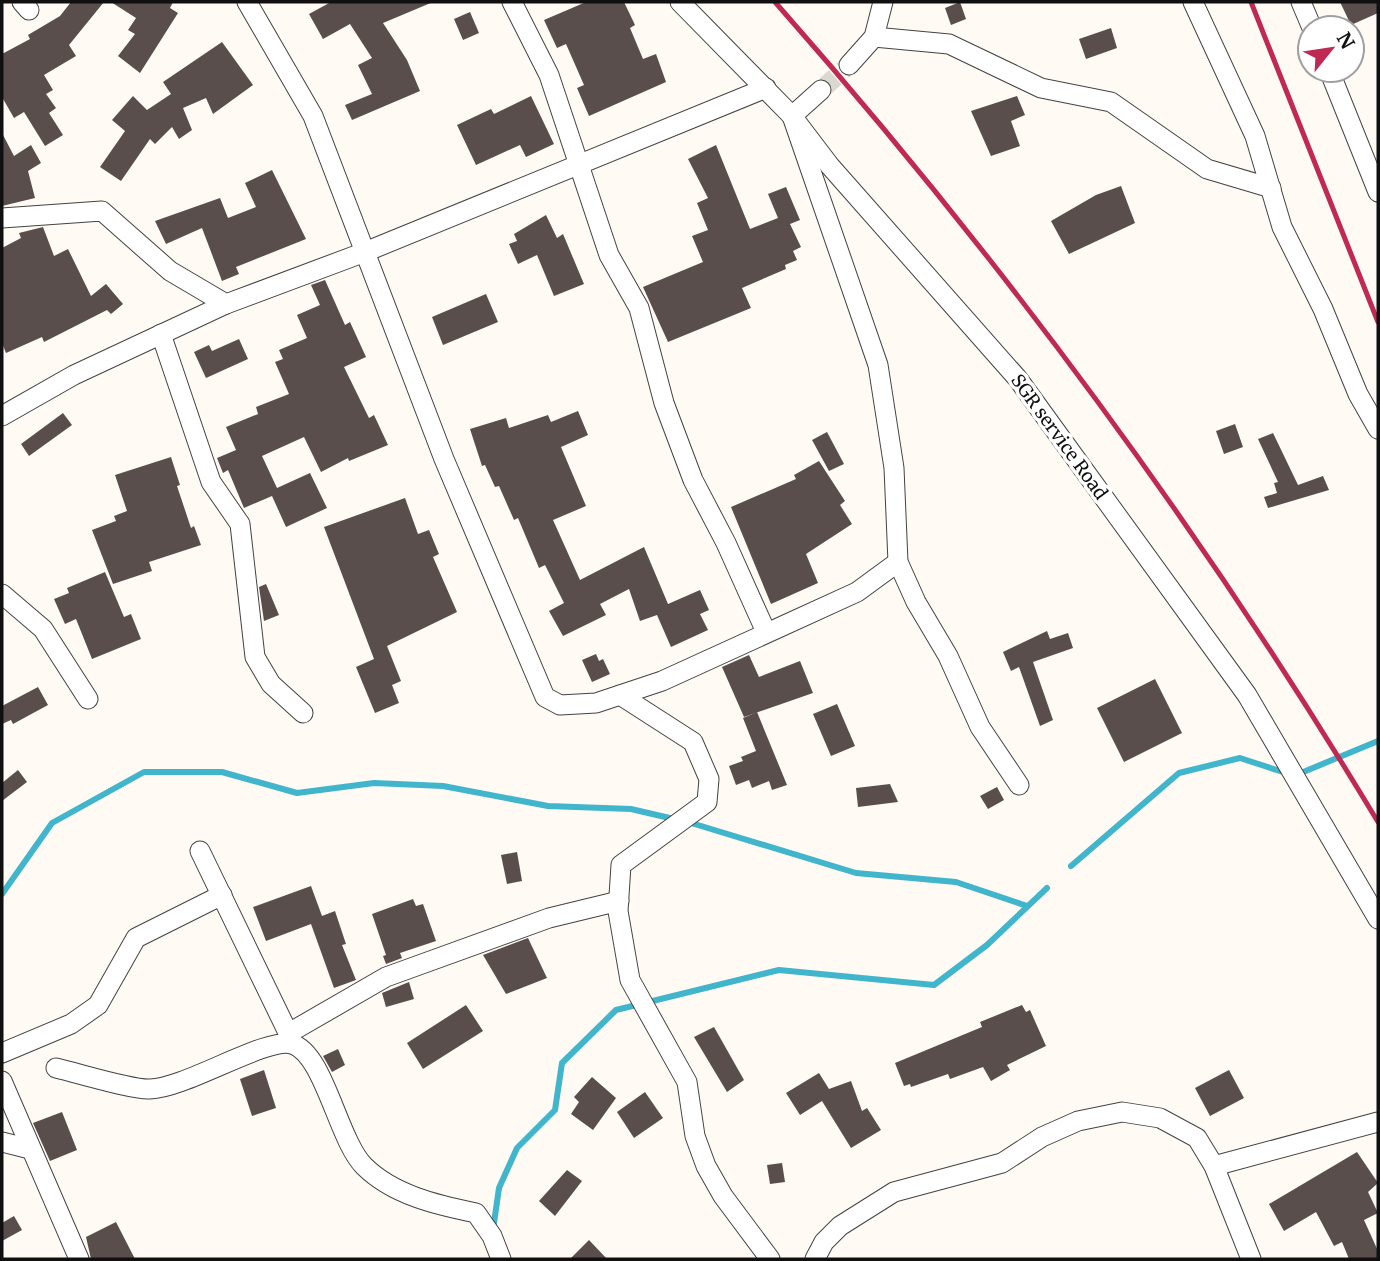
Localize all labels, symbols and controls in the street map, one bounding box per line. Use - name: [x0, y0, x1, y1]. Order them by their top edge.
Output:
- north arrow: [1296, 14, 1366, 84]
- text: N: [1332, 28, 1360, 53]
- street label: SGR service Road: [1006, 369, 1113, 504]

